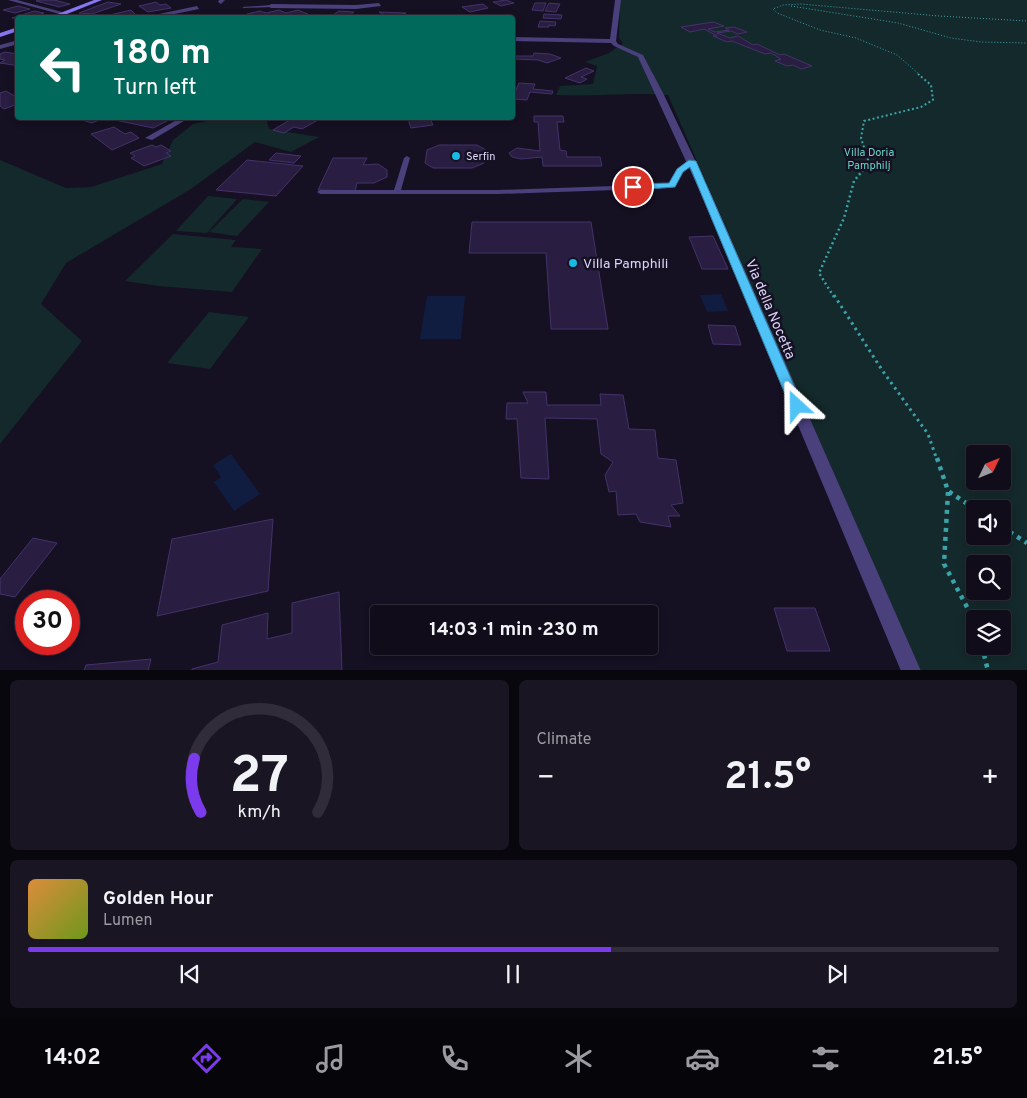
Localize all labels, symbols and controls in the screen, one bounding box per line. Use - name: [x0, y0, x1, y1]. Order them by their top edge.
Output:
- text: 180 m: [113, 32, 211, 76]
- icon: left: [30, 35, 95, 100]
- text: Turn left: [113, 75, 196, 102]
- park label: Villa Doria Pamphilj: [844, 146, 894, 173]
- marker: Serfin: [450, 150, 462, 162]
- place label: Serfin: [466, 150, 495, 164]
- pin: [612, 166, 654, 208]
- icon: arrive: [619, 173, 647, 201]
- place label: Villa Pamphili: [583, 256, 668, 273]
- marker: Villa Pamphili: [567, 257, 579, 269]
- street label: Via della Nocetta: [741, 257, 798, 362]
- position arrow: [770, 379, 822, 431]
- north arrow: [966, 445, 1011, 490]
- map controls: [966, 445, 1011, 655]
- button: sound: [966, 500, 1011, 545]
- button: search: [966, 555, 1011, 600]
- speed limit sign: 30: [15, 590, 80, 655]
- button: layers: [966, 610, 1011, 655]
- text: 14:03 · 1 min · 230 m: [429, 618, 599, 642]
- text: Climate: [537, 730, 591, 750]
- text: 27: [230, 745, 289, 811]
- text: 21.5°: [724, 754, 811, 803]
- text: −: [537, 761, 555, 797]
- text: +: [981, 761, 999, 797]
- text: km/h: [238, 801, 281, 824]
- text: Golden Hour: [103, 887, 214, 911]
- text: Lumen: [103, 911, 153, 931]
- icon: previous: [176, 960, 204, 988]
- icon: pause: [499, 960, 527, 988]
- icon: next: [823, 960, 851, 988]
- icon: directions: [189, 1041, 224, 1076]
- icon: music: [313, 1041, 348, 1076]
- icon: phone: [437, 1041, 472, 1076]
- icon: climate: [561, 1041, 596, 1076]
- icon: car: [685, 1041, 720, 1076]
- icon: filters: [808, 1041, 843, 1076]
- text: 14:02: [44, 1045, 101, 1072]
- text: 21.5°: [932, 1045, 983, 1072]

